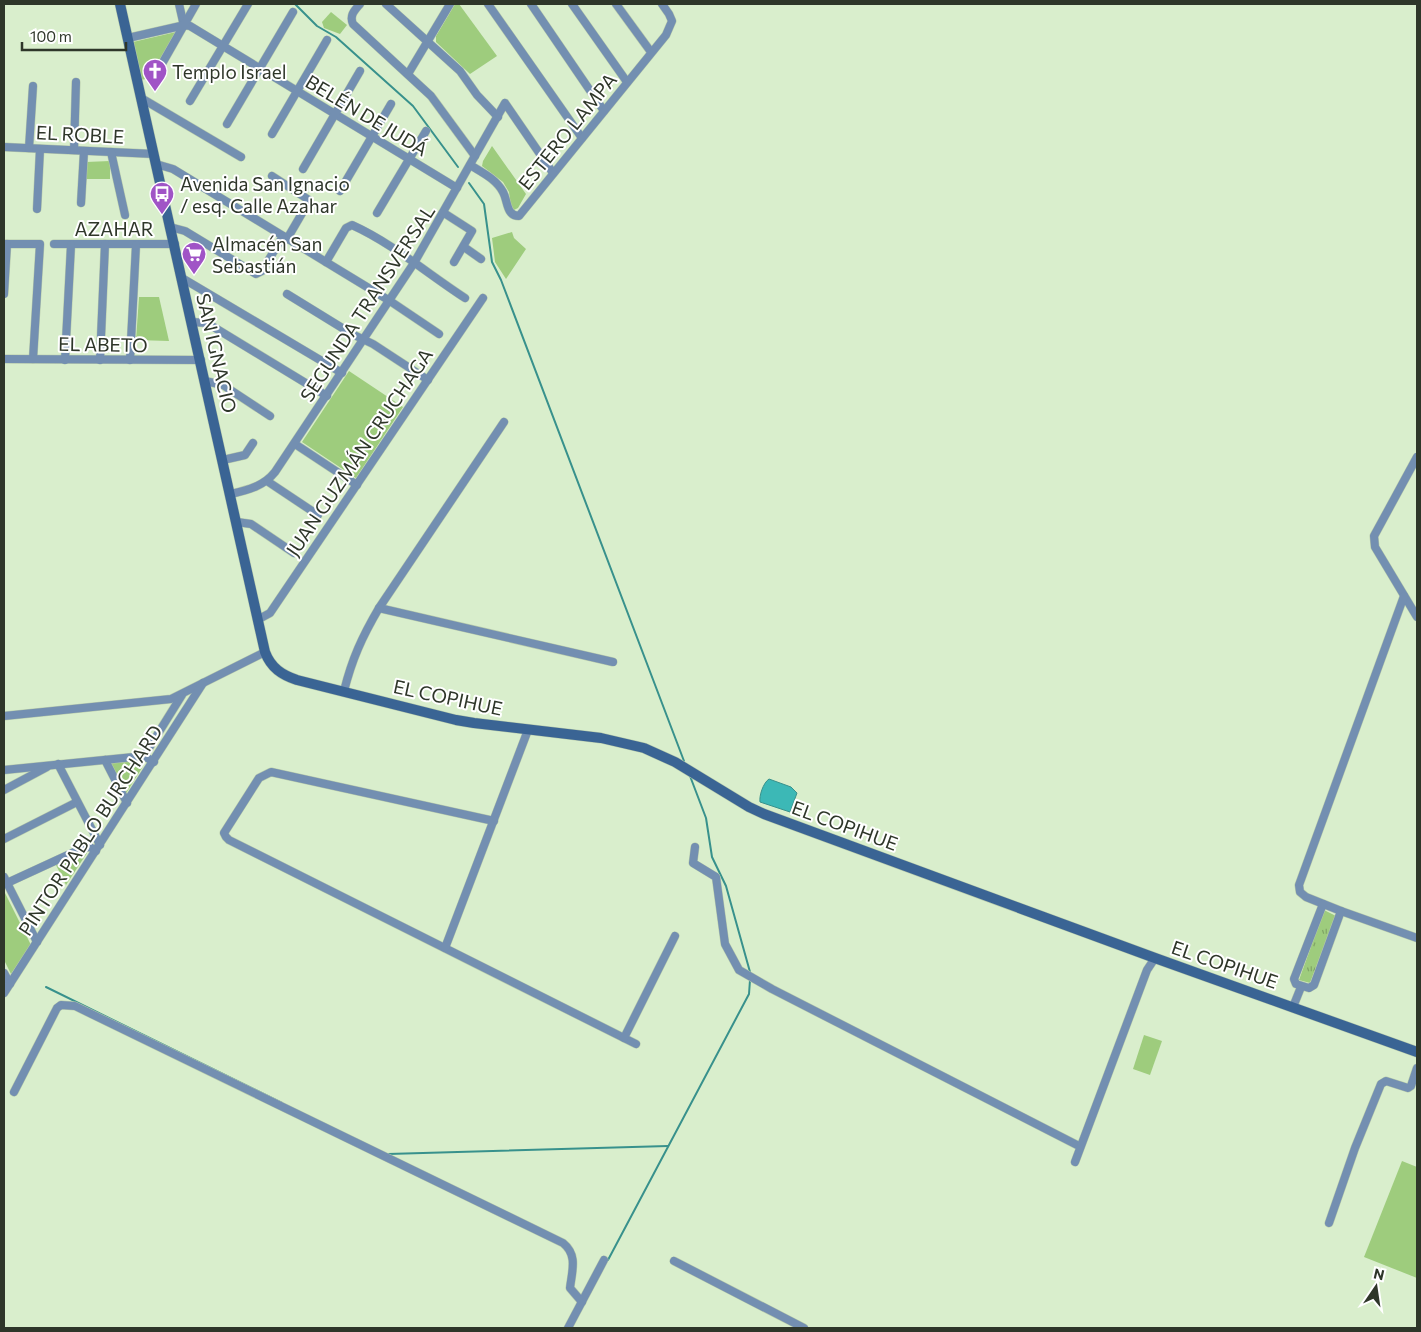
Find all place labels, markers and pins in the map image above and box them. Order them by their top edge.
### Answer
church icon: Templo Israel [142,58,168,92]
place label: Templo Israel [172,60,287,83]
place label: Avenida San Ignacio / esq. Calle Azahar [180,172,350,217]
bus stop icon: Avenida San Ignacio / esq. Calle Azahar [149,181,175,215]
place label: Almacén San Sebastián [212,232,322,277]
supermarket icon: Almacén San Sebastián [181,241,207,275]

